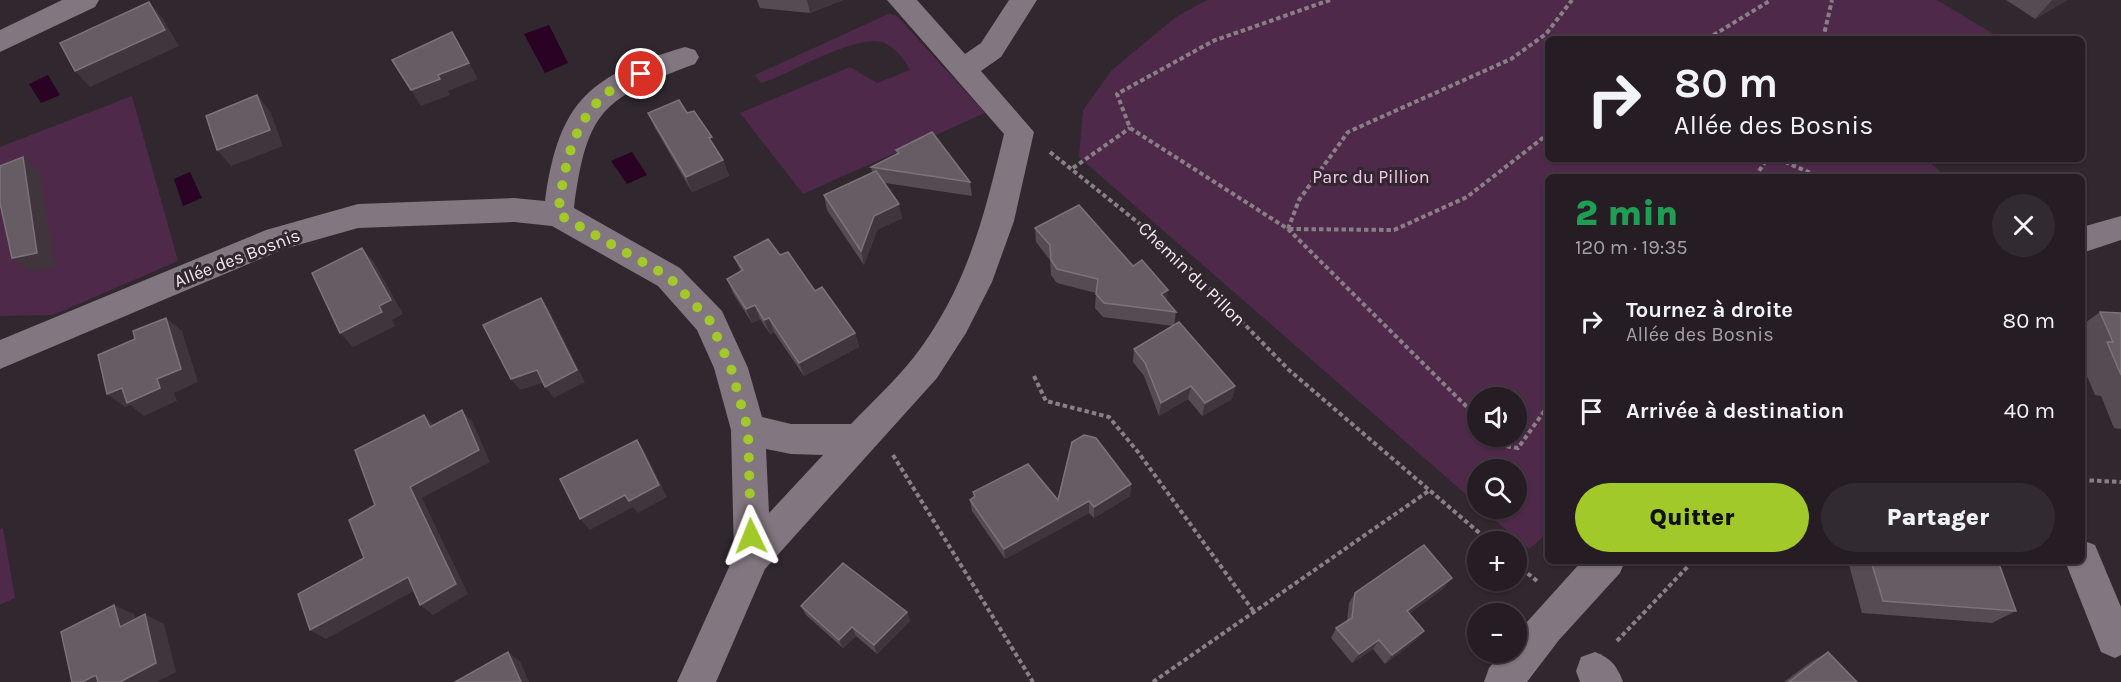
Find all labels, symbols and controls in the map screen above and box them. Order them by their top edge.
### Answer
pin [615,48,666,99]
icon: arrive [624,57,657,90]
text: 80 m [1674,58,1778,108]
icon: right [1575,60,1653,138]
text: Allée des Bosnis [1674,109,1874,141]
park label: Parc du Pillion [1312,166,1430,188]
text: 2 min [1575,192,1678,234]
button: close [1992,194,2055,257]
street label: Chemin du Pillon [1134,217,1250,331]
street label: Allée des Bosnis [171,224,303,292]
text: 120 m · 19:35 [1575,236,1688,259]
text: Tournez à droite [1626,297,1793,323]
icon: right [1575,305,1608,338]
text: 80 m [2003,308,2055,334]
text: Allée des Bosnis [1626,323,1774,346]
map controls [1467,387,1527,663]
button: sound [1467,387,1527,447]
icon: arrive [1575,395,1608,428]
text: Arrivée à destination [1626,398,1844,424]
text: 40 m [2004,398,2055,424]
button: search [1467,459,1527,519]
button: Quitter [1575,483,1809,552]
button: Partager [1821,483,2055,552]
position arrow [719,504,783,568]
button: + [1467,531,1527,591]
button: − [1467,603,1527,663]

